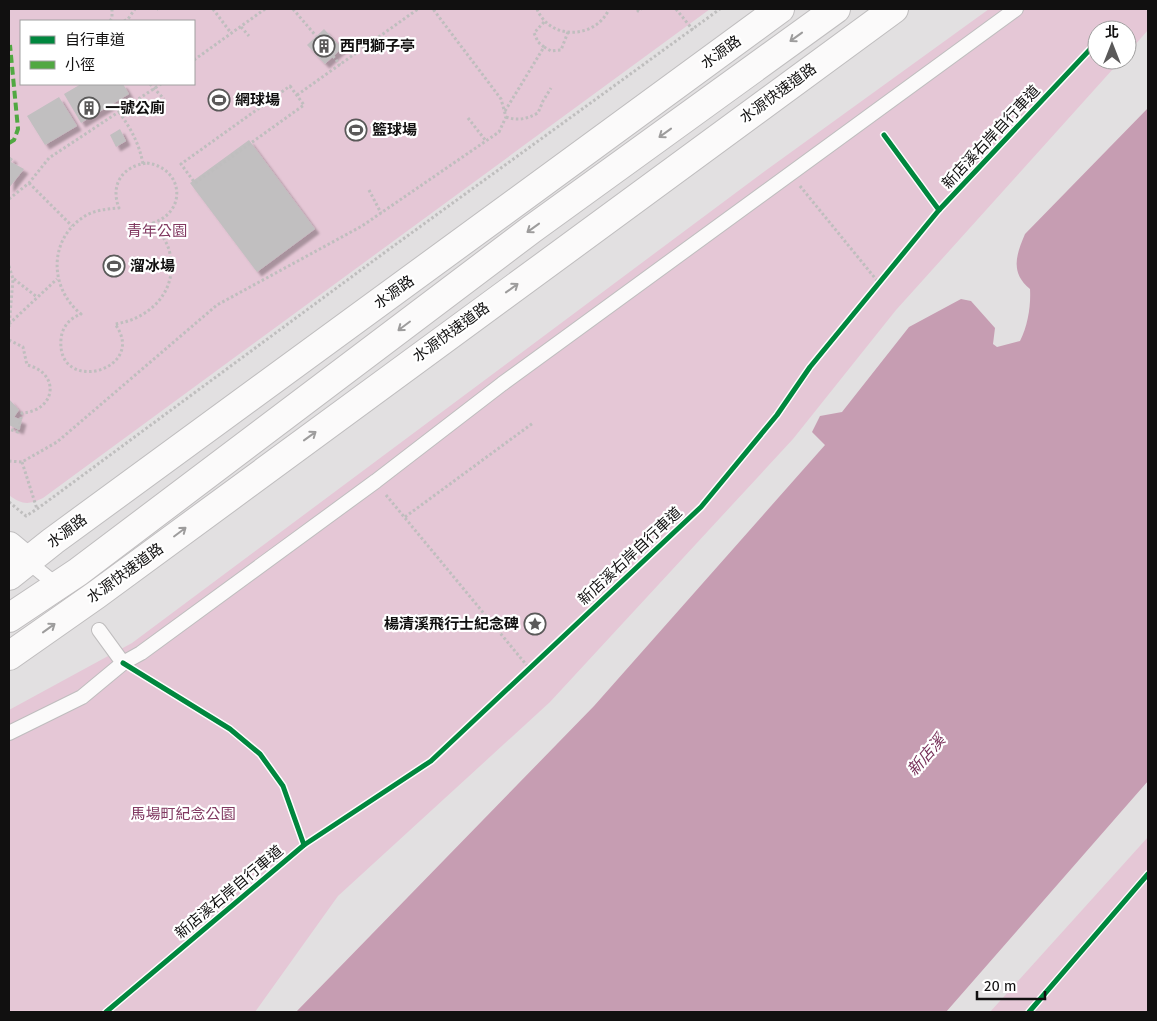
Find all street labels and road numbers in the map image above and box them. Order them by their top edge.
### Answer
street label: 水源路 [698,31,744,73]
street label: 水源快速道路 [736,59,820,127]
street label: 新店溪右岸自行車道 [938,81,1044,193]
street label: 水源路 [371,271,417,313]
street label: 水源快速道路 [409,298,493,366]
street label: 新店溪右岸自行車道 [574,503,686,609]
street label: 水源路 [44,510,90,552]
street label: 水源快速道路 [83,539,167,607]
street label: 新店溪右岸自行車道 [172,842,286,942]

